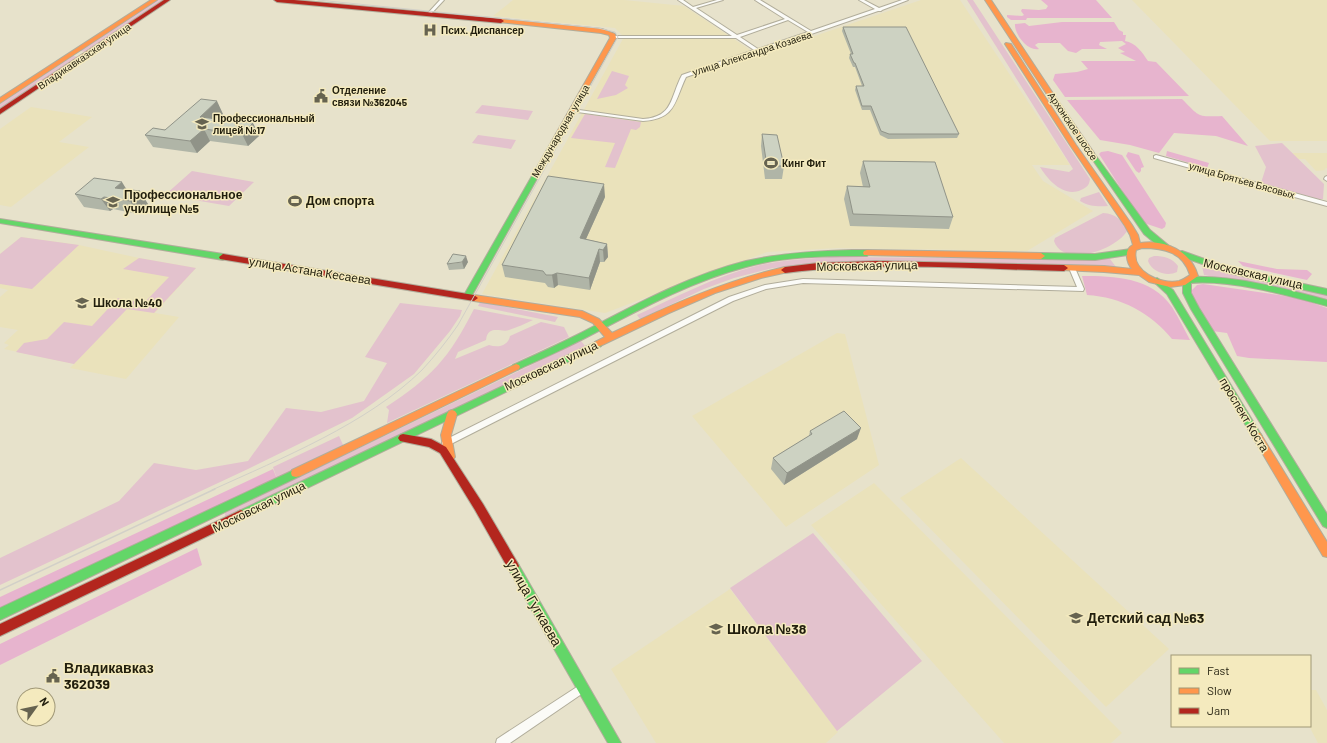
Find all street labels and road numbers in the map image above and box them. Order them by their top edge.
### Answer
street label: Владикавказская улица [35,20,133,92]
street label: улица Александра Козаева [691,28,814,78]
street label: Международная улица [528,82,592,180]
street label: Архонское шоссе [1046,90,1101,163]
street label: улица Брятьев Бясовых [1188,159,1296,201]
street label: улица Астана Кесаева [248,253,372,288]
street label: Московская улица [1202,255,1304,292]
street label: Московская улица [816,257,918,274]
street label: Московская улица [502,337,600,394]
street label: проспект Коста [1216,375,1273,455]
street label: Московская улица [210,477,308,535]
street label: улица Гугкаева [503,556,566,649]

